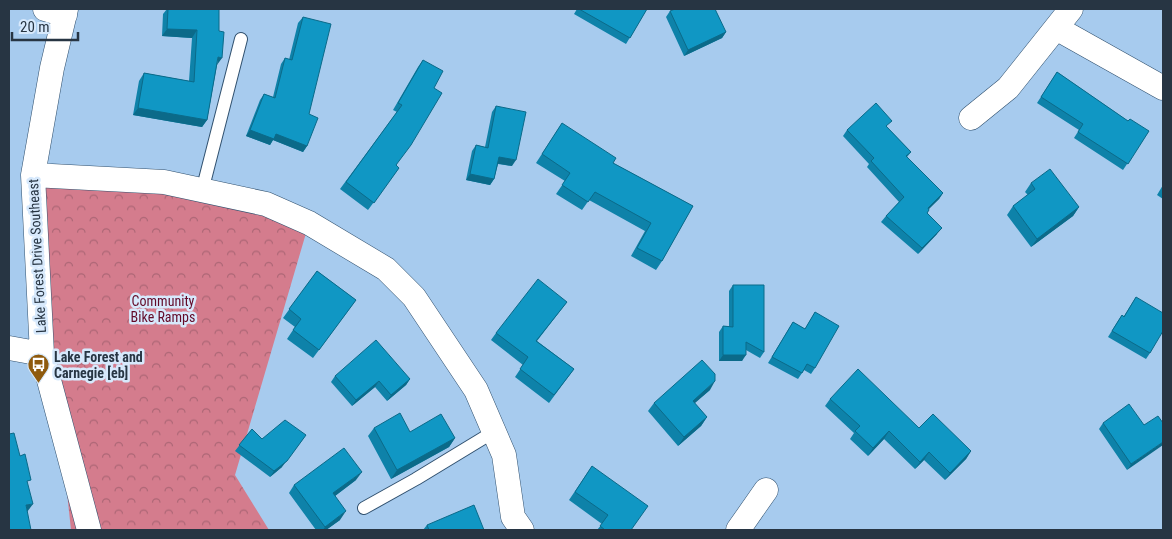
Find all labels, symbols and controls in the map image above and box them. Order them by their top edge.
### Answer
scale bar [12,10,79,42]
text: 20 m [20,18,50,36]
street label: Lake Forest Drive Southeast [25,179,49,333]
park label: Community Bike Ramps [131,293,195,325]
place label: Lake Forest and Carnegie [eb] [54,349,143,381]
bus stop icon: Lake Forest and Carnegie [eb] [26,353,50,384]

